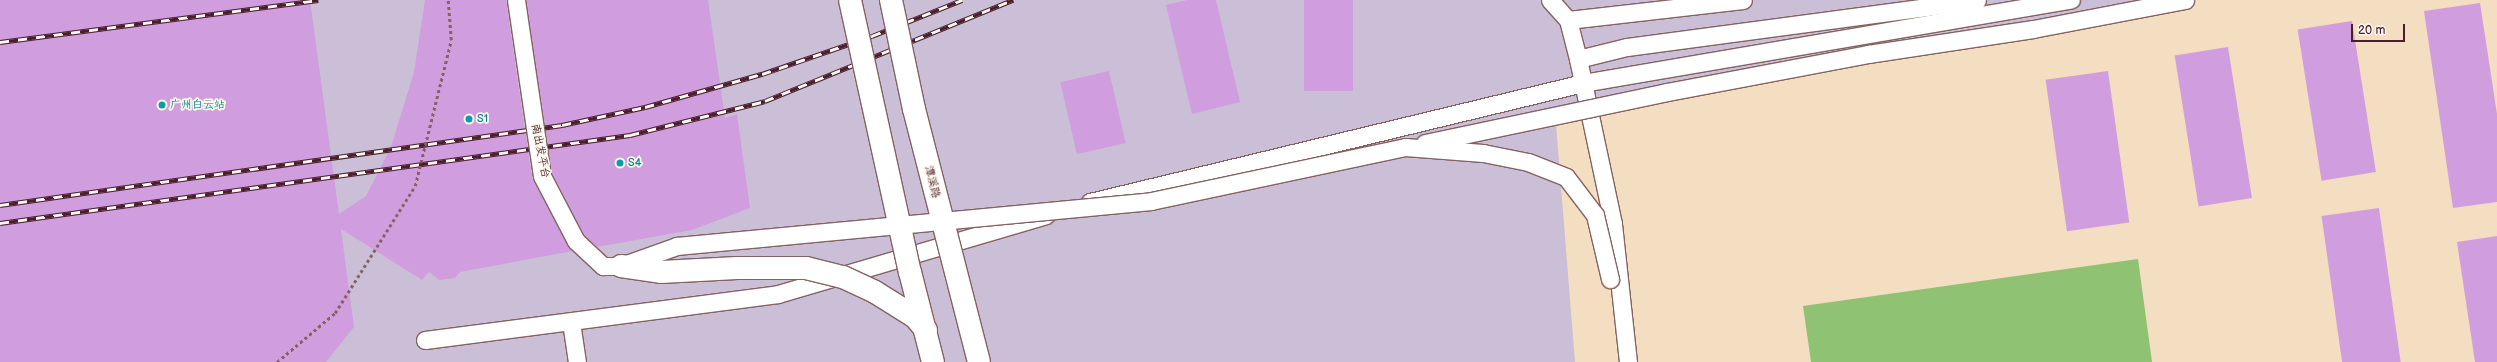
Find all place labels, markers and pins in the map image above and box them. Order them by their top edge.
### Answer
place label: 广州白云站 [170,98,225,112]
marker: 广州白云站 [157,100,167,110]
place label: S1 [477,112,488,126]
marker: S1 [464,114,474,124]
place label: S4 [628,156,641,170]
marker: S4 [615,158,625,168]

